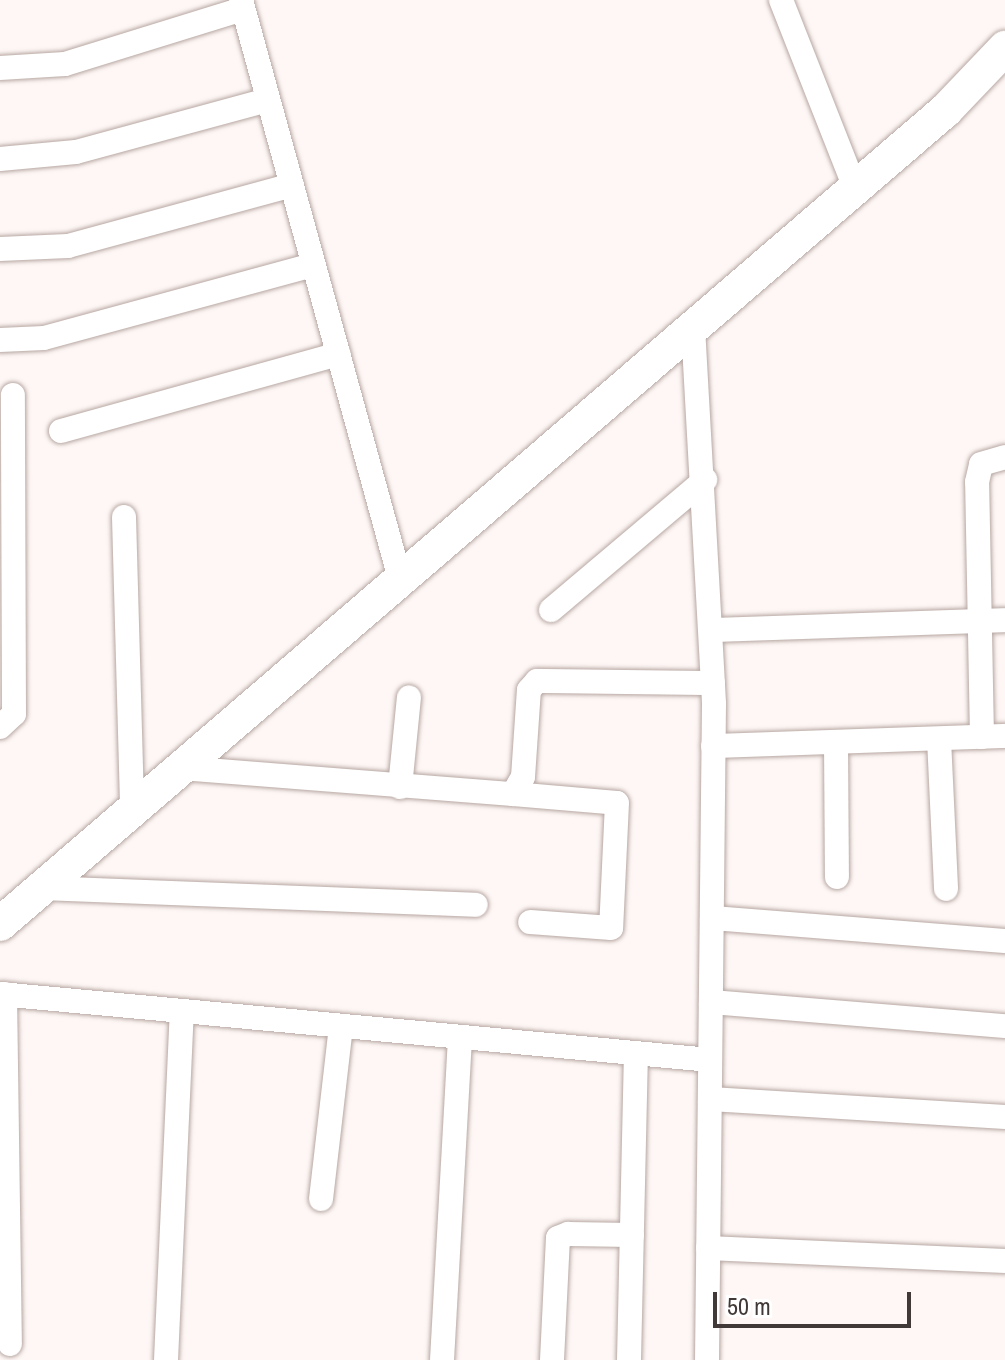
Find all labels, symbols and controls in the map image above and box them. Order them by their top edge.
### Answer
scale bar [717,1276,915,1326]
text: 50 m [727,1290,771,1322]

